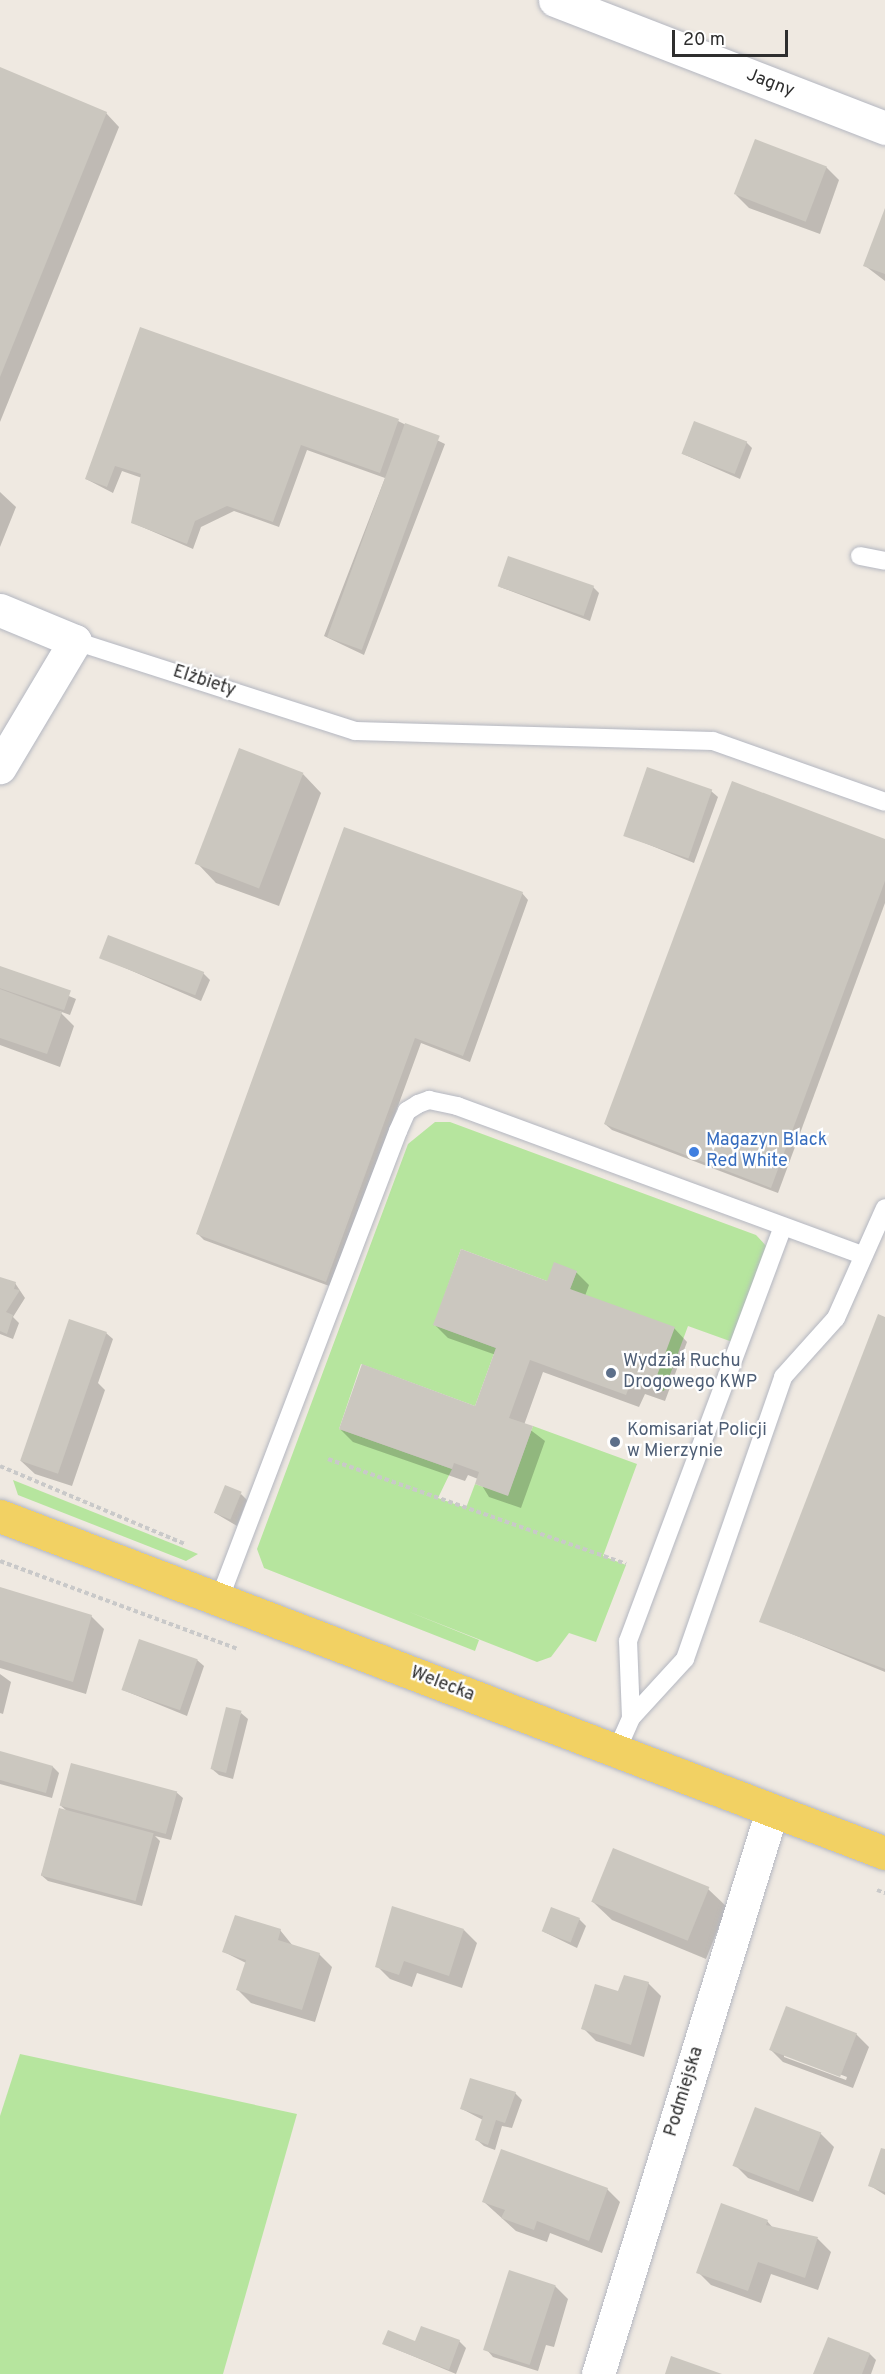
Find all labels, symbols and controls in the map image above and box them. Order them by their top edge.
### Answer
scale bar [675,18,790,56]
text: 20 m [683,29,725,52]
street label: Jagny [743,65,797,103]
street label: Elżbiety [170,662,238,702]
place label: Magazyn Black Red White [706,1131,827,1174]
marker: Magazyn Black Red White [687,1145,701,1159]
place label: Wydział Ruchu Drogowego KWP [623,1352,757,1394]
marker: Wydział Ruchu Drogowego KWP [604,1366,618,1380]
place label: Komisariat Policji w Mierzynie [627,1421,767,1464]
marker: Komisariat Policji w Mierzynie [608,1435,622,1449]
street label: Welecka [407,1663,477,1707]
street label: Podmiejska [661,2044,709,2140]

